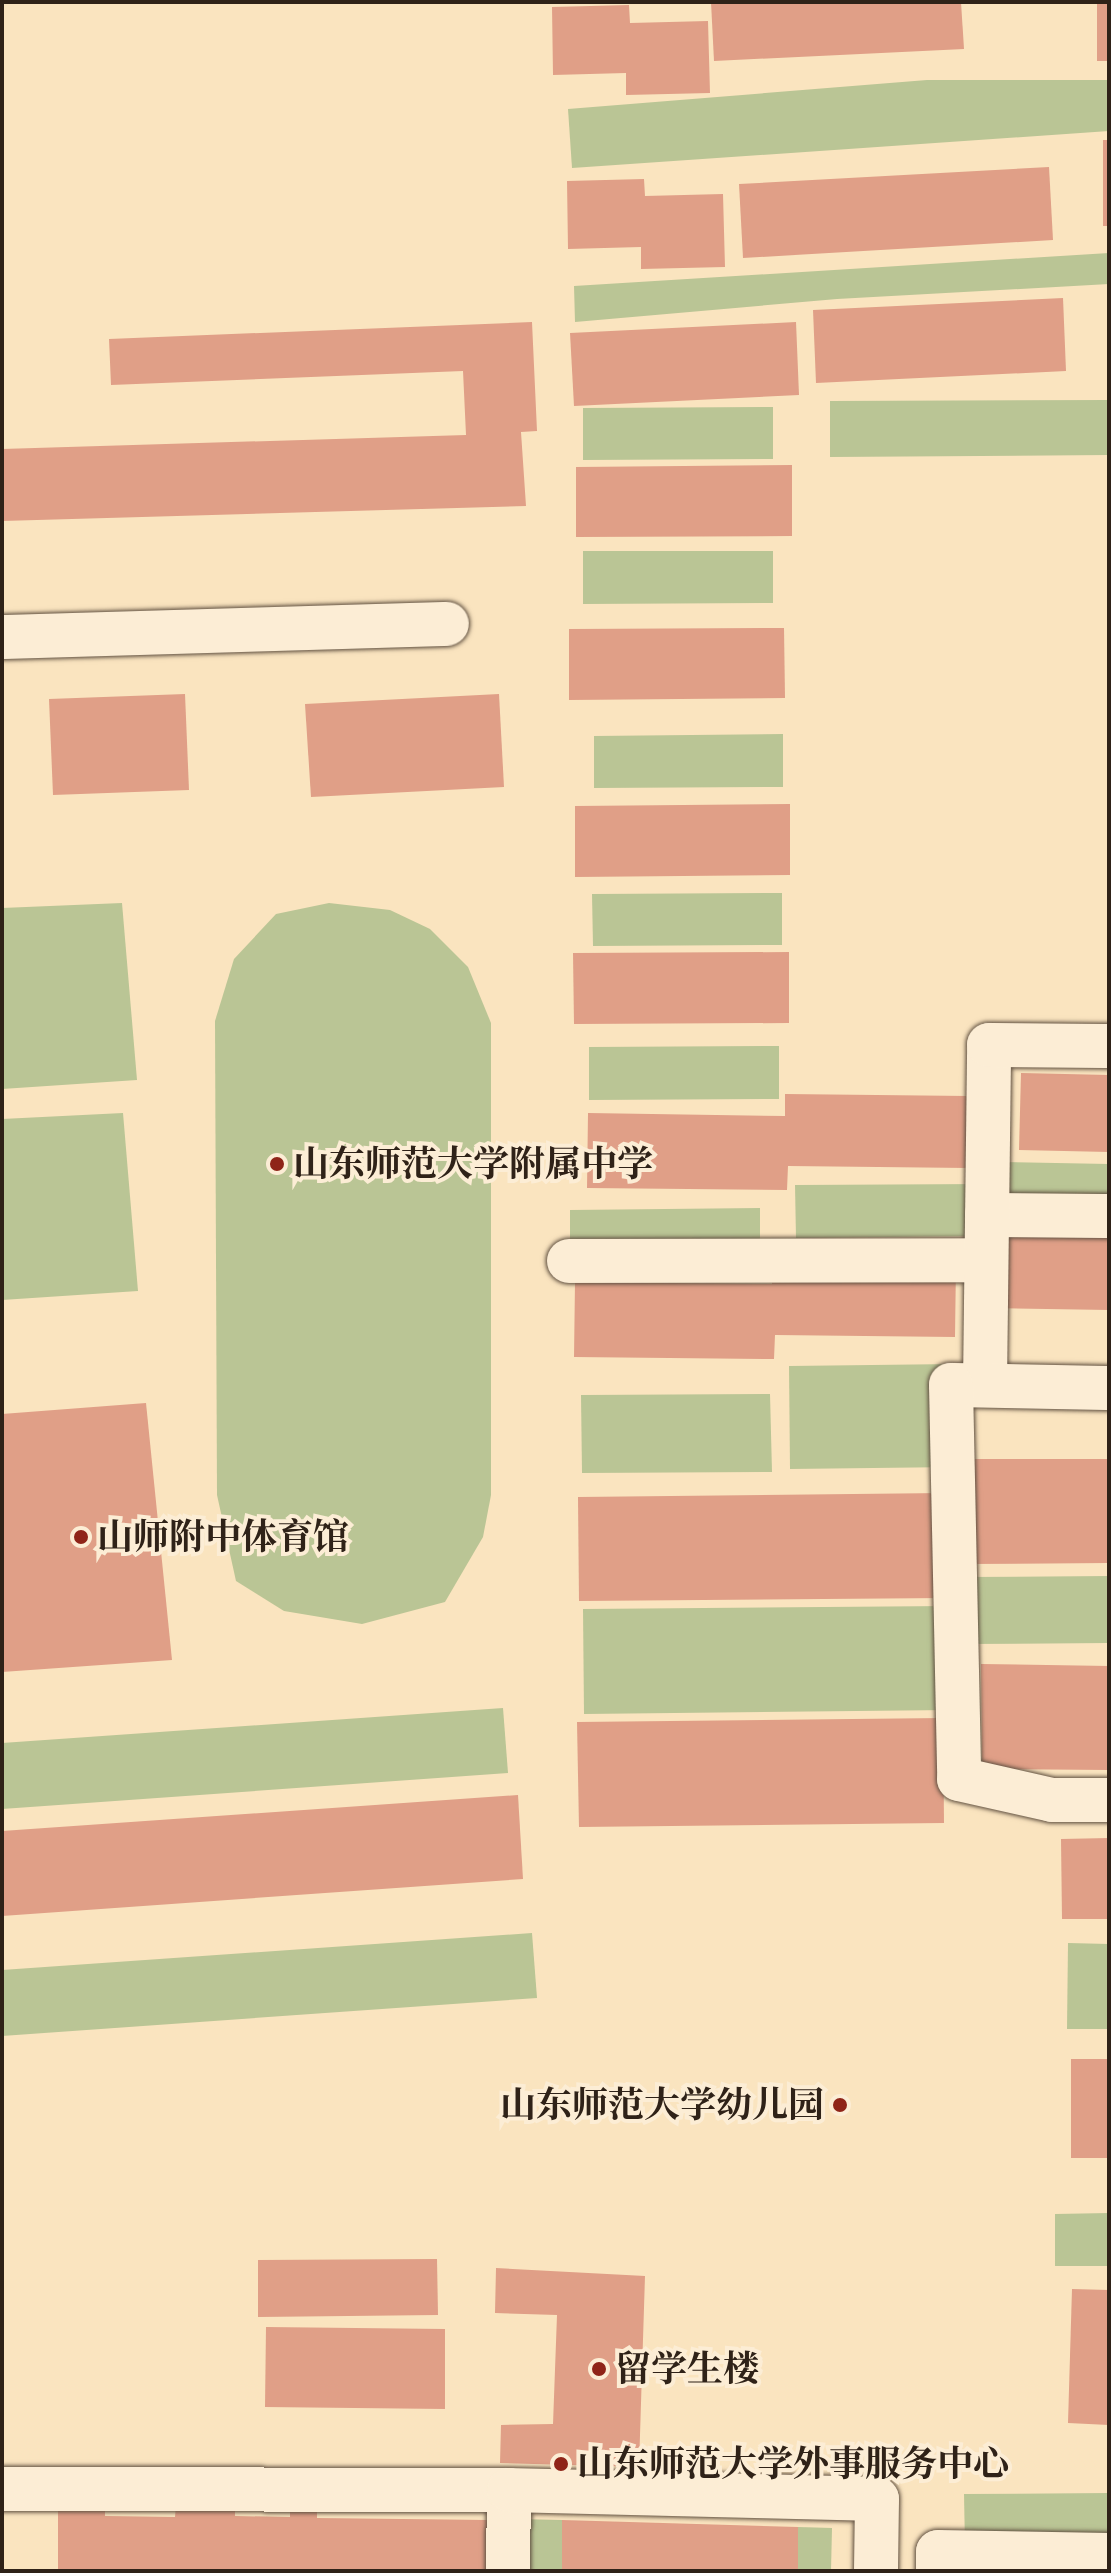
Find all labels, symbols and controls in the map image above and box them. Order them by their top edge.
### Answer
place label: 山东师范大学附属中学 [293,1142,653,1186]
marker: 山东师范大学附属中学 [268,1155,286,1173]
place label: 山师附中体育馆 [97,1515,349,1559]
marker: 山师附中体育馆 [72,1528,90,1546]
place label: 山东师范大学幼儿园 [500,2083,824,2127]
marker: 山东师范大学幼儿园 [831,2096,849,2114]
place label: 留学生楼 [615,2347,759,2391]
marker: 留学生楼 [590,2360,608,2378]
place label: 山东师范大学外事服务中心 [577,2442,1009,2486]
marker: 山东师范大学外事服务中心 [552,2455,570,2473]

